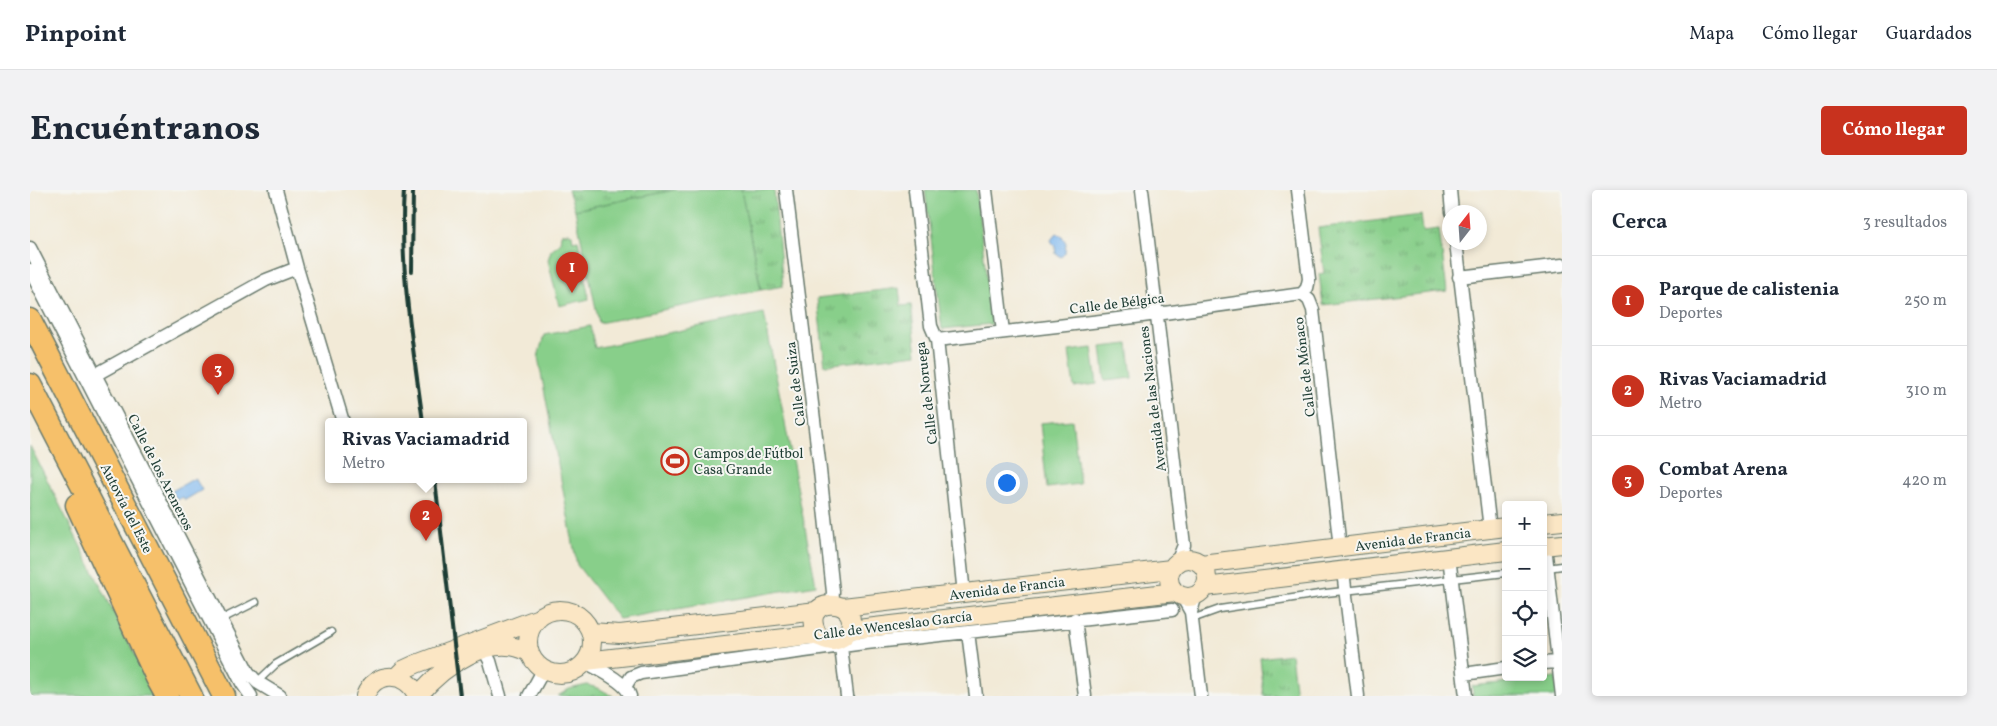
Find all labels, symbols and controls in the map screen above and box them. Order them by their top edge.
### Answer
text: Pinpoint [25,18,127,52]
text: Mapa [1689,22,1734,47]
text: Cómo llegar [1762,22,1858,47]
text: Guardados [1886,22,1972,47]
text: Encuéntranos [30,106,260,154]
button: Cómo llegar [1821,106,1967,155]
north arrow [1442,205,1487,250]
text: Cerca [1612,208,1667,237]
text: 3 resultados [1863,212,1947,234]
pin: 1 [556,252,588,293]
text: Parque de calistenia [1659,277,1839,303]
street label: Calle de Bélgica [1069,289,1166,320]
text: 1 [1625,290,1631,312]
text: 250 m [1904,290,1947,312]
text: Deportes [1659,303,1723,325]
street label: Calle de Mónaco [1290,316,1321,418]
street label: Avenida de las Naciones [1135,325,1172,473]
street label: Calle de Suiza [782,340,811,427]
street label: Calle de Noruega [912,340,943,445]
pin: 3 [202,354,234,395]
text: Rivas Vaciamadrid [1659,367,1827,393]
text: 2 [1624,380,1632,402]
text: 310 m [1906,380,1947,402]
text: Metro [1659,393,1702,415]
street label: Calle de los Areneros [122,411,197,534]
popup [325,418,527,483]
text: Rivas Vaciamadrid [342,427,510,453]
place label: Campos de Fútbol Casa Grande [694,445,804,480]
sports icon: Campos de Fútbol Casa Grande [660,446,690,476]
text: Metro [342,453,385,475]
text: Combat Arena [1659,457,1788,483]
street label: Autovía del Este [95,461,157,557]
your location [994,470,1020,496]
text: 3 [1624,470,1632,492]
text: 420 m [1902,470,1947,492]
text: Deportes [1659,483,1723,505]
pin: 2 [410,500,442,541]
map controls [1502,501,1547,681]
button: + [1502,501,1547,546]
street label: Avenida de Francia [1354,524,1472,557]
button: − [1502,546,1547,591]
street label: Avenida de Francia [948,573,1066,606]
button: locate [1502,591,1547,636]
street label: Calle de Wenceslao García [813,607,974,646]
button: layers [1502,636,1547,681]

